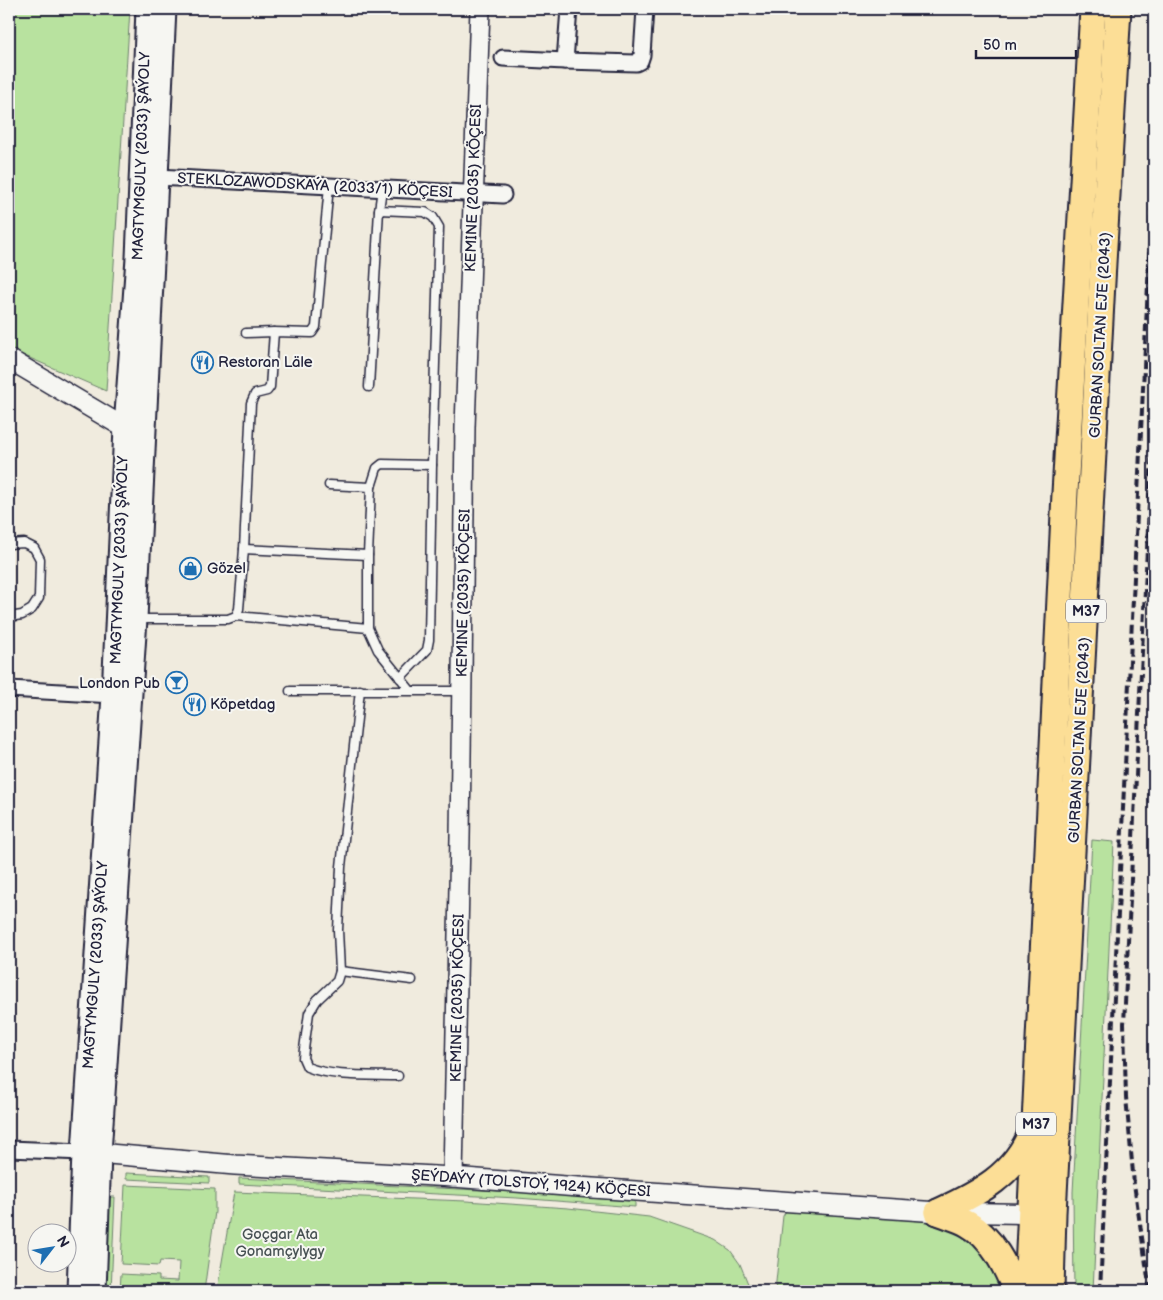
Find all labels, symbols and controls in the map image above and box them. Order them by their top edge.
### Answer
scale bar [976,28,1076,60]
text: 50 m [983,36,1017,55]
street label: MAGTYMGULY (2033) ŞAÝOLY [128,51,155,261]
street label: KEMINE (2035) KÖÇESI [461,103,486,273]
street label: STEKLOZAWODSKAÝA (2033/1) KÖÇESI [177,169,454,202]
street label: GURBAN SOLTAN EJE (2043) [1086,232,1115,438]
restaurant icon: Restoran Läle [190,350,214,374]
place label: Restoran Läle [218,353,313,372]
street label: MAGTYMGULY (2033) ŞAÝOLY [106,455,133,665]
street label: KEMINE (2035) KÖÇESI [453,508,474,677]
shop icon: Gözel [179,556,203,580]
place label: Gözel [207,559,246,578]
road number: M37 [1066,600,1106,622]
street label: GURBAN SOLTAN EJE (2043) [1065,637,1094,843]
bar icon: London Pub [164,671,188,695]
place label: London Pub [79,674,161,693]
restaurant icon: Köpetdag [182,692,206,716]
place label: Köpetdag [210,695,275,714]
street label: MAGTYMGULY (2033) ŞAÝOLY [79,860,112,1070]
street label: KEMINE (2035) KÖÇESI [447,913,468,1082]
road number: M37 [1016,1112,1056,1136]
street label: ŞEÝDAÝY (TOLSTOÝ, 1924) KÖÇESI [411,1166,652,1201]
north arrow [28,1222,78,1272]
park label: Goçgar Ata Gonamçylygy [236,1225,325,1261]
text: N [53,1233,73,1250]

